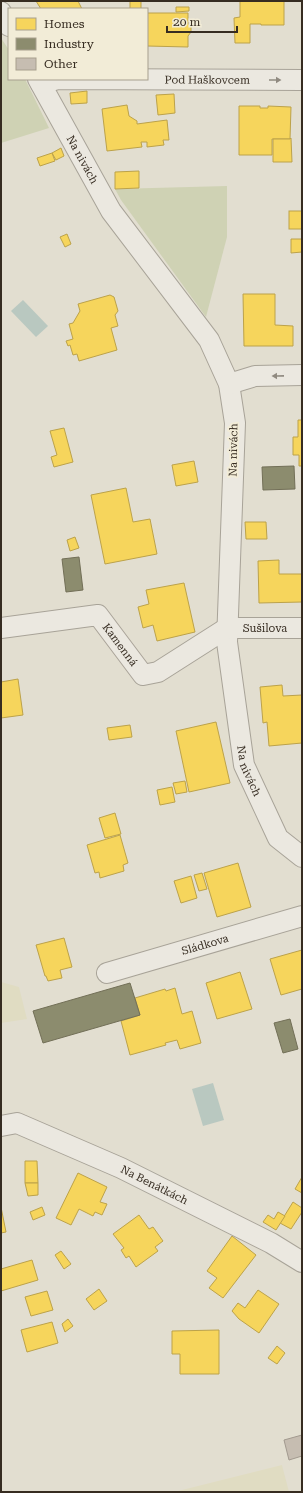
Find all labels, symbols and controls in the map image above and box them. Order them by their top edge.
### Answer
legend [8,8,148,80]
scale bar [167,8,237,34]
text: 20 m [173,15,200,29]
text: Homes [44,17,85,31]
text: Industry [44,37,95,51]
text: Other [44,57,77,71]
street label: Pod Haškovcem [165,73,250,87]
one-way arrow [269,77,282,83]
street label: Na nivách [63,133,101,186]
one-way arrow [271,373,284,379]
street label: Na nivách [227,423,240,477]
street label: Kamenná [100,621,140,669]
street label: Sušilova [243,622,287,635]
street label: Na nivách [234,745,264,799]
street label: Sládkova [180,932,230,958]
street label: Na Benátkách [118,1163,190,1207]

